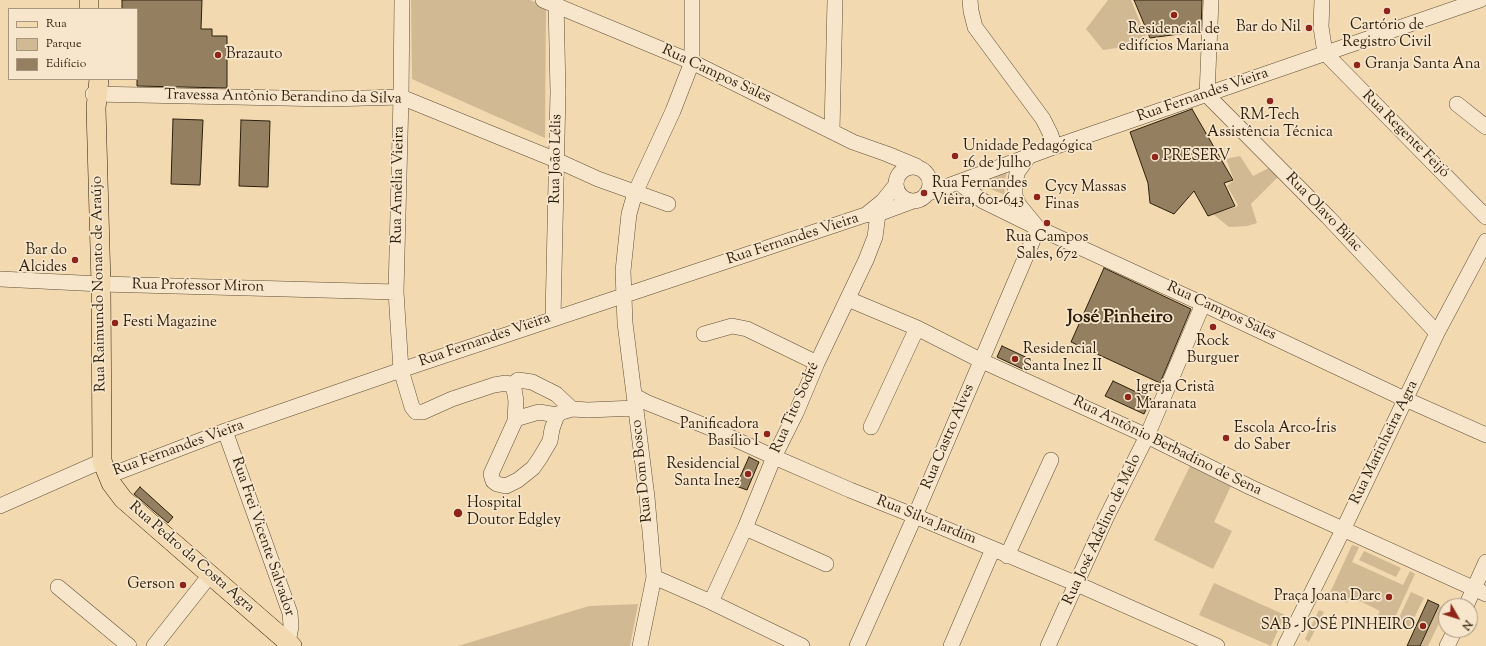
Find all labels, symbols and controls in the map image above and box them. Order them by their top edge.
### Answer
marker: Cartório de Registro Civil [1382,6,1392,16]
legend [8,8,138,80]
marker: Residencial de edifícios Mariana [1169,10,1179,20]
text: Rua [46,15,67,33]
place label: Cartório de Registro Civil [1342,17,1432,52]
place label: Bar do Nil [1236,19,1301,37]
place label: Residencial de edifícios Mariana [1119,21,1229,56]
marker: Bar do Nil [1304,23,1314,33]
text: Parque [46,35,82,53]
street label: Rua Campos Sales [658,42,774,108]
place label: Brazauto [226,46,282,64]
marker: Brazauto [213,50,223,60]
text: Edifício [46,55,86,73]
place label: Granja Santa Ana [1365,56,1480,74]
marker: Granja Santa Ana [1352,60,1362,70]
street label: Rua Fernandes Vieira [1135,65,1271,127]
street label: Travessa Antônio Berandino da Silva [164,87,402,109]
street label: Rua Regente Feijó [1357,87,1453,183]
marker: RM-Tech Assistência Técnica [1265,96,1275,106]
place label: RM-Tech Assistência Técnica [1207,107,1333,142]
street label: Rua João Lélis [547,114,567,204]
street label: Rua Amélia Vieira [389,126,409,244]
place label: Unidade Pedagógica 16 de Julho [963,138,1093,173]
place label: PRESERV [1163,148,1230,166]
marker: Unidade Pedagógica 16 de Julho [950,151,960,161]
marker: PRESERV [1150,152,1160,162]
street label: Rua Olavo Bilac [1281,170,1365,256]
place label: Rua Fernandes Viêira, 601-643 [932,175,1027,210]
street label: Rua Raimundo Nonato de Araújo [89,176,111,392]
place label: Cycy Massas Finas [1045,179,1126,214]
marker: Rua Fernandes Viêira, 601-643 [919,188,929,198]
marker: Cycy Massas Finas [1032,192,1042,202]
street label: Rua Fernandes Vieira [725,210,861,270]
marker: Rua Campos Sales, 672 [1042,218,1052,228]
place label: Rua Campos Sales, 672 [1006,229,1088,264]
place label: Bar do Alcides [19,242,67,277]
marker: Bar do Alcides [70,255,80,265]
street label: Rua Professor Miron [132,277,264,297]
street label: Rua Campos Sales [1163,279,1279,345]
district label: José Pinheiro [1067,308,1173,330]
street label: Rua Fernandes Vieira [417,310,553,372]
place label: Festi Magazine [123,314,217,332]
marker: Festi Magazine [110,318,120,328]
marker: Rock Burguer [1208,322,1218,332]
place label: Rock Burguer [1187,333,1239,368]
place label: Residencial Santa Inez II [1023,341,1102,376]
marker: Residencial Santa Inez II [1010,354,1020,364]
street label: Rua Tito Sodré [768,360,824,456]
street label: Rua Marinheira Agra [1347,378,1423,508]
place label: Igreja Cristã Maranata [1136,379,1215,414]
street label: Rua Castro Alves [919,382,979,492]
marker: Igreja Cristã Maranata [1123,392,1133,402]
street label: Rua Antônio Berbadino de Sena [1070,393,1264,501]
place label: Panificadora Basílio I [680,416,759,451]
street label: Rua Fernandes Vieira [111,417,247,481]
street label: Rua Dom Bosco [629,419,657,523]
place label: Escola Arco-Íris do Saber [1234,420,1336,455]
marker: Panificadora Basílio I [762,429,772,439]
marker: Escola Arco-Íris do Saber [1221,433,1231,443]
street label: Rua José Adelino de Melo [1060,452,1146,608]
street label: Rua Frei Vicente Salvador [226,455,298,619]
place label: Residencial Santa Inez [666,456,740,491]
marker: Residencial Santa Inez [743,469,753,479]
street label: Rua Silva Jardim [873,493,979,549]
place label: Hospital Doutor Edgley [467,495,561,530]
street label: Rua Pedro da Costa Agra [125,499,257,617]
marker: Hospital Doutor Edgley [452,507,464,519]
place label: Gerson [127,576,175,594]
marker: Gerson [178,580,188,590]
place label: Praça Joana Darc [1274,588,1381,606]
marker: Praça Joana Darc [1384,592,1394,602]
north arrow [1438,598,1478,638]
text: N [1458,616,1476,633]
place label: SAB - JOSÉ PINHEIRO [1261,617,1415,635]
marker: SAB - JOSÉ PINHEIRO [1418,621,1428,631]

